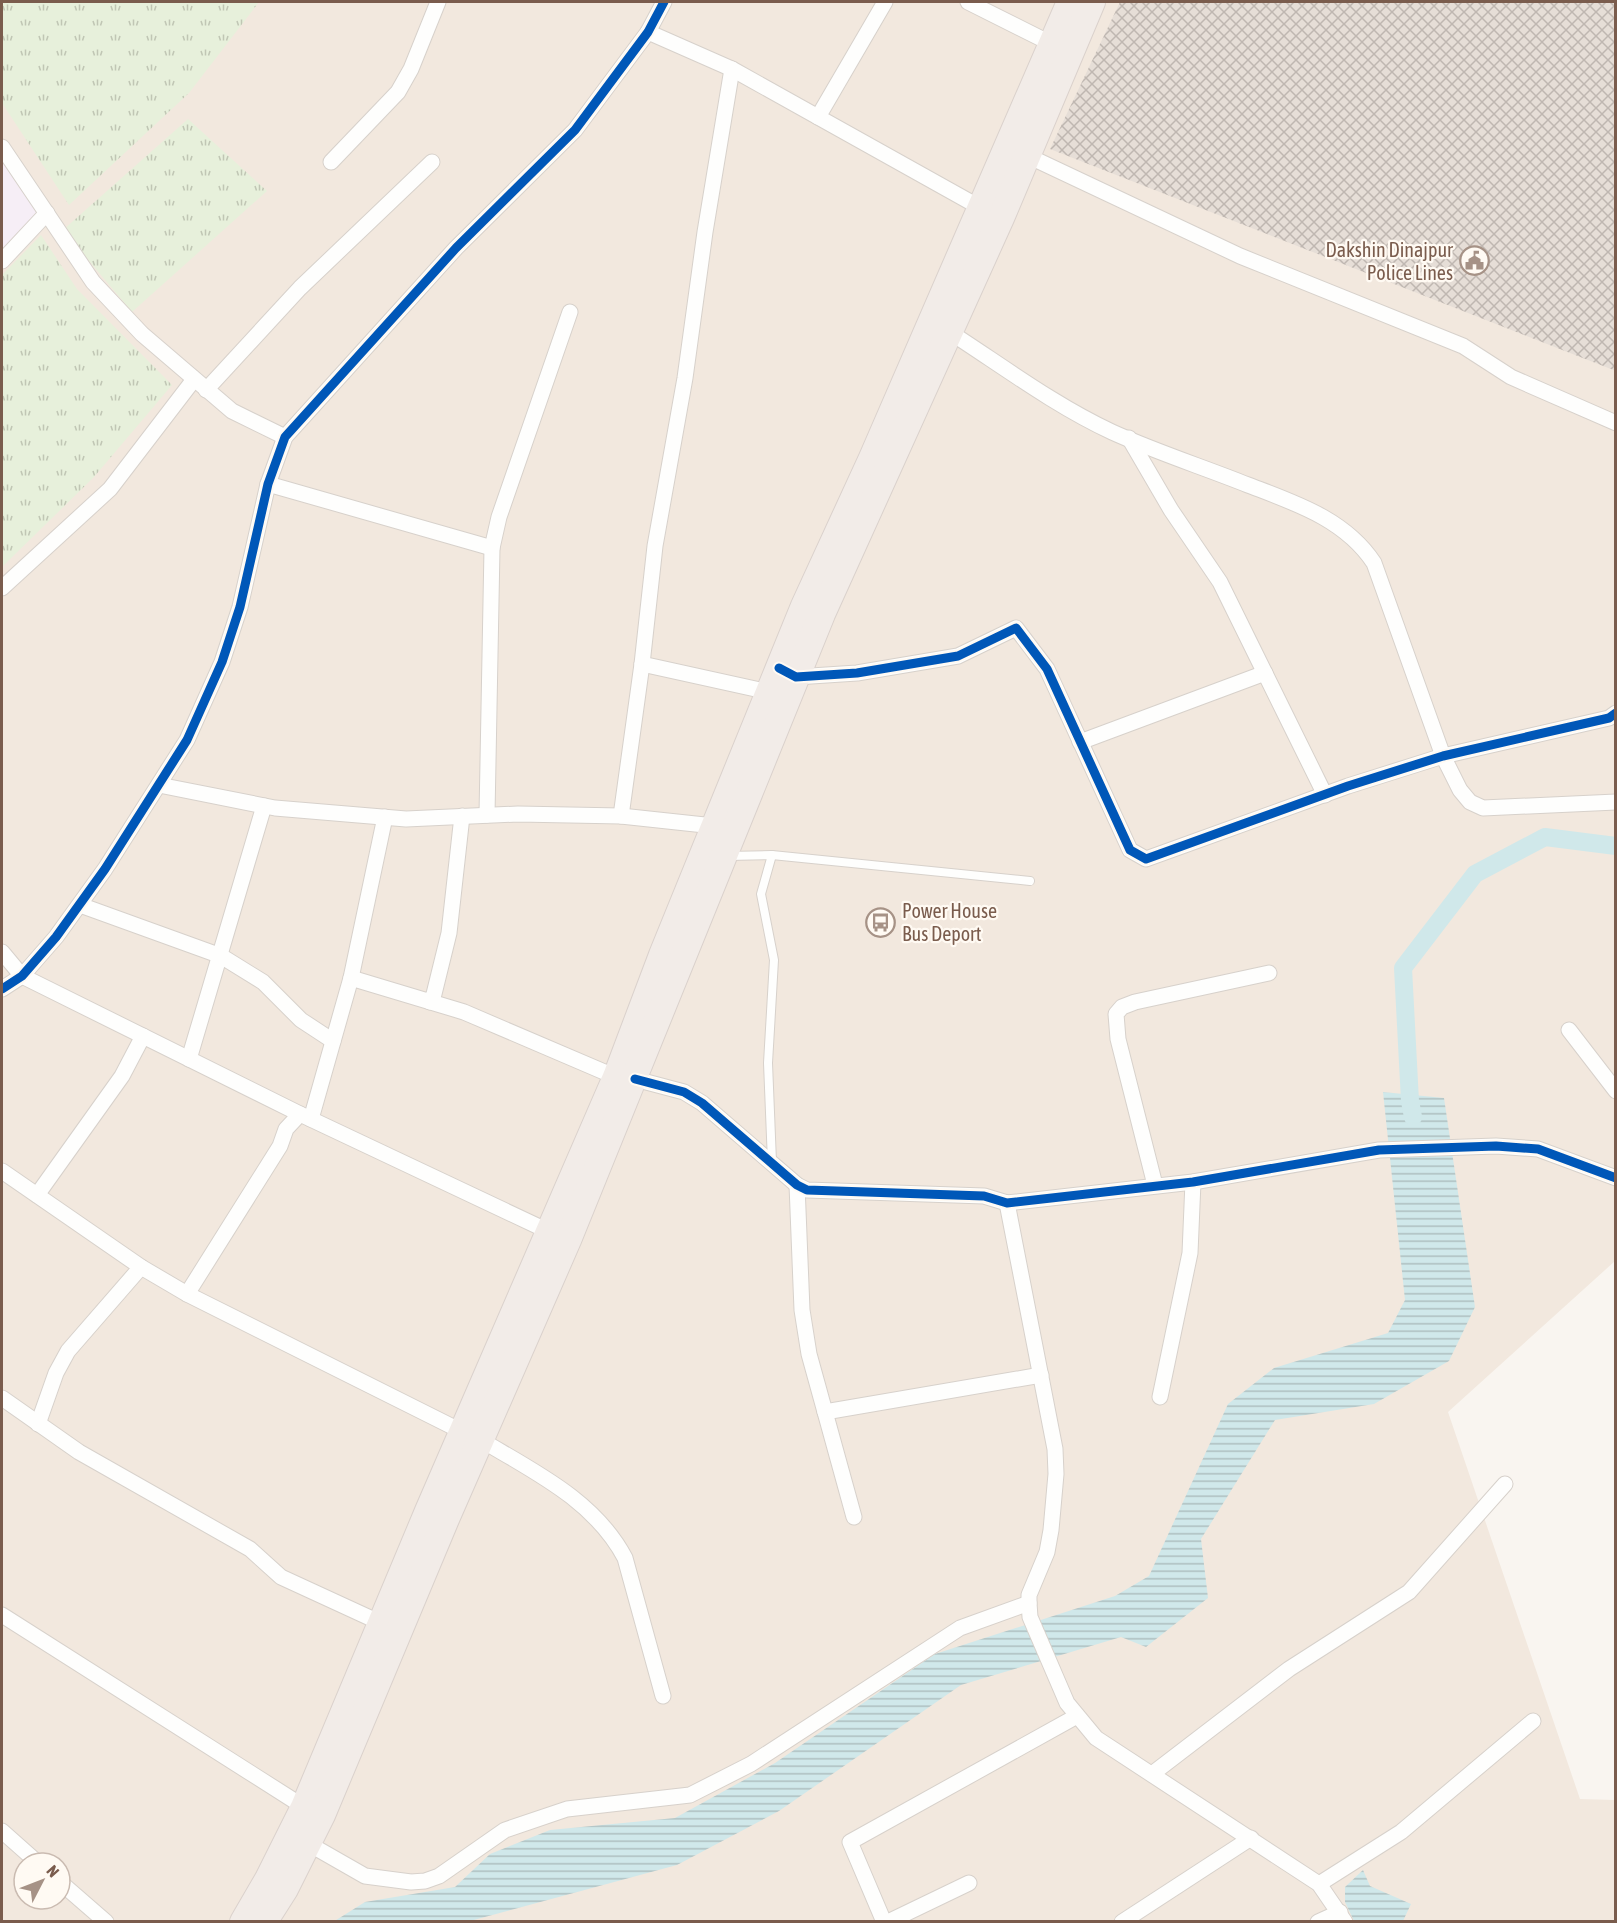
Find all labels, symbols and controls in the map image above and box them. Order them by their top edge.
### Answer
place label: Dakshin Dinajpur Police Lines [1325,238,1454,284]
public building icon: Dakshin Dinajpur Police Lines [1458,244,1490,276]
place label: Power House Bus Deport [902,899,997,945]
bus stop icon: Power House Bus Deport [865,906,897,938]
north arrow [12,1851,72,1911]
text: N [43,1861,63,1880]

